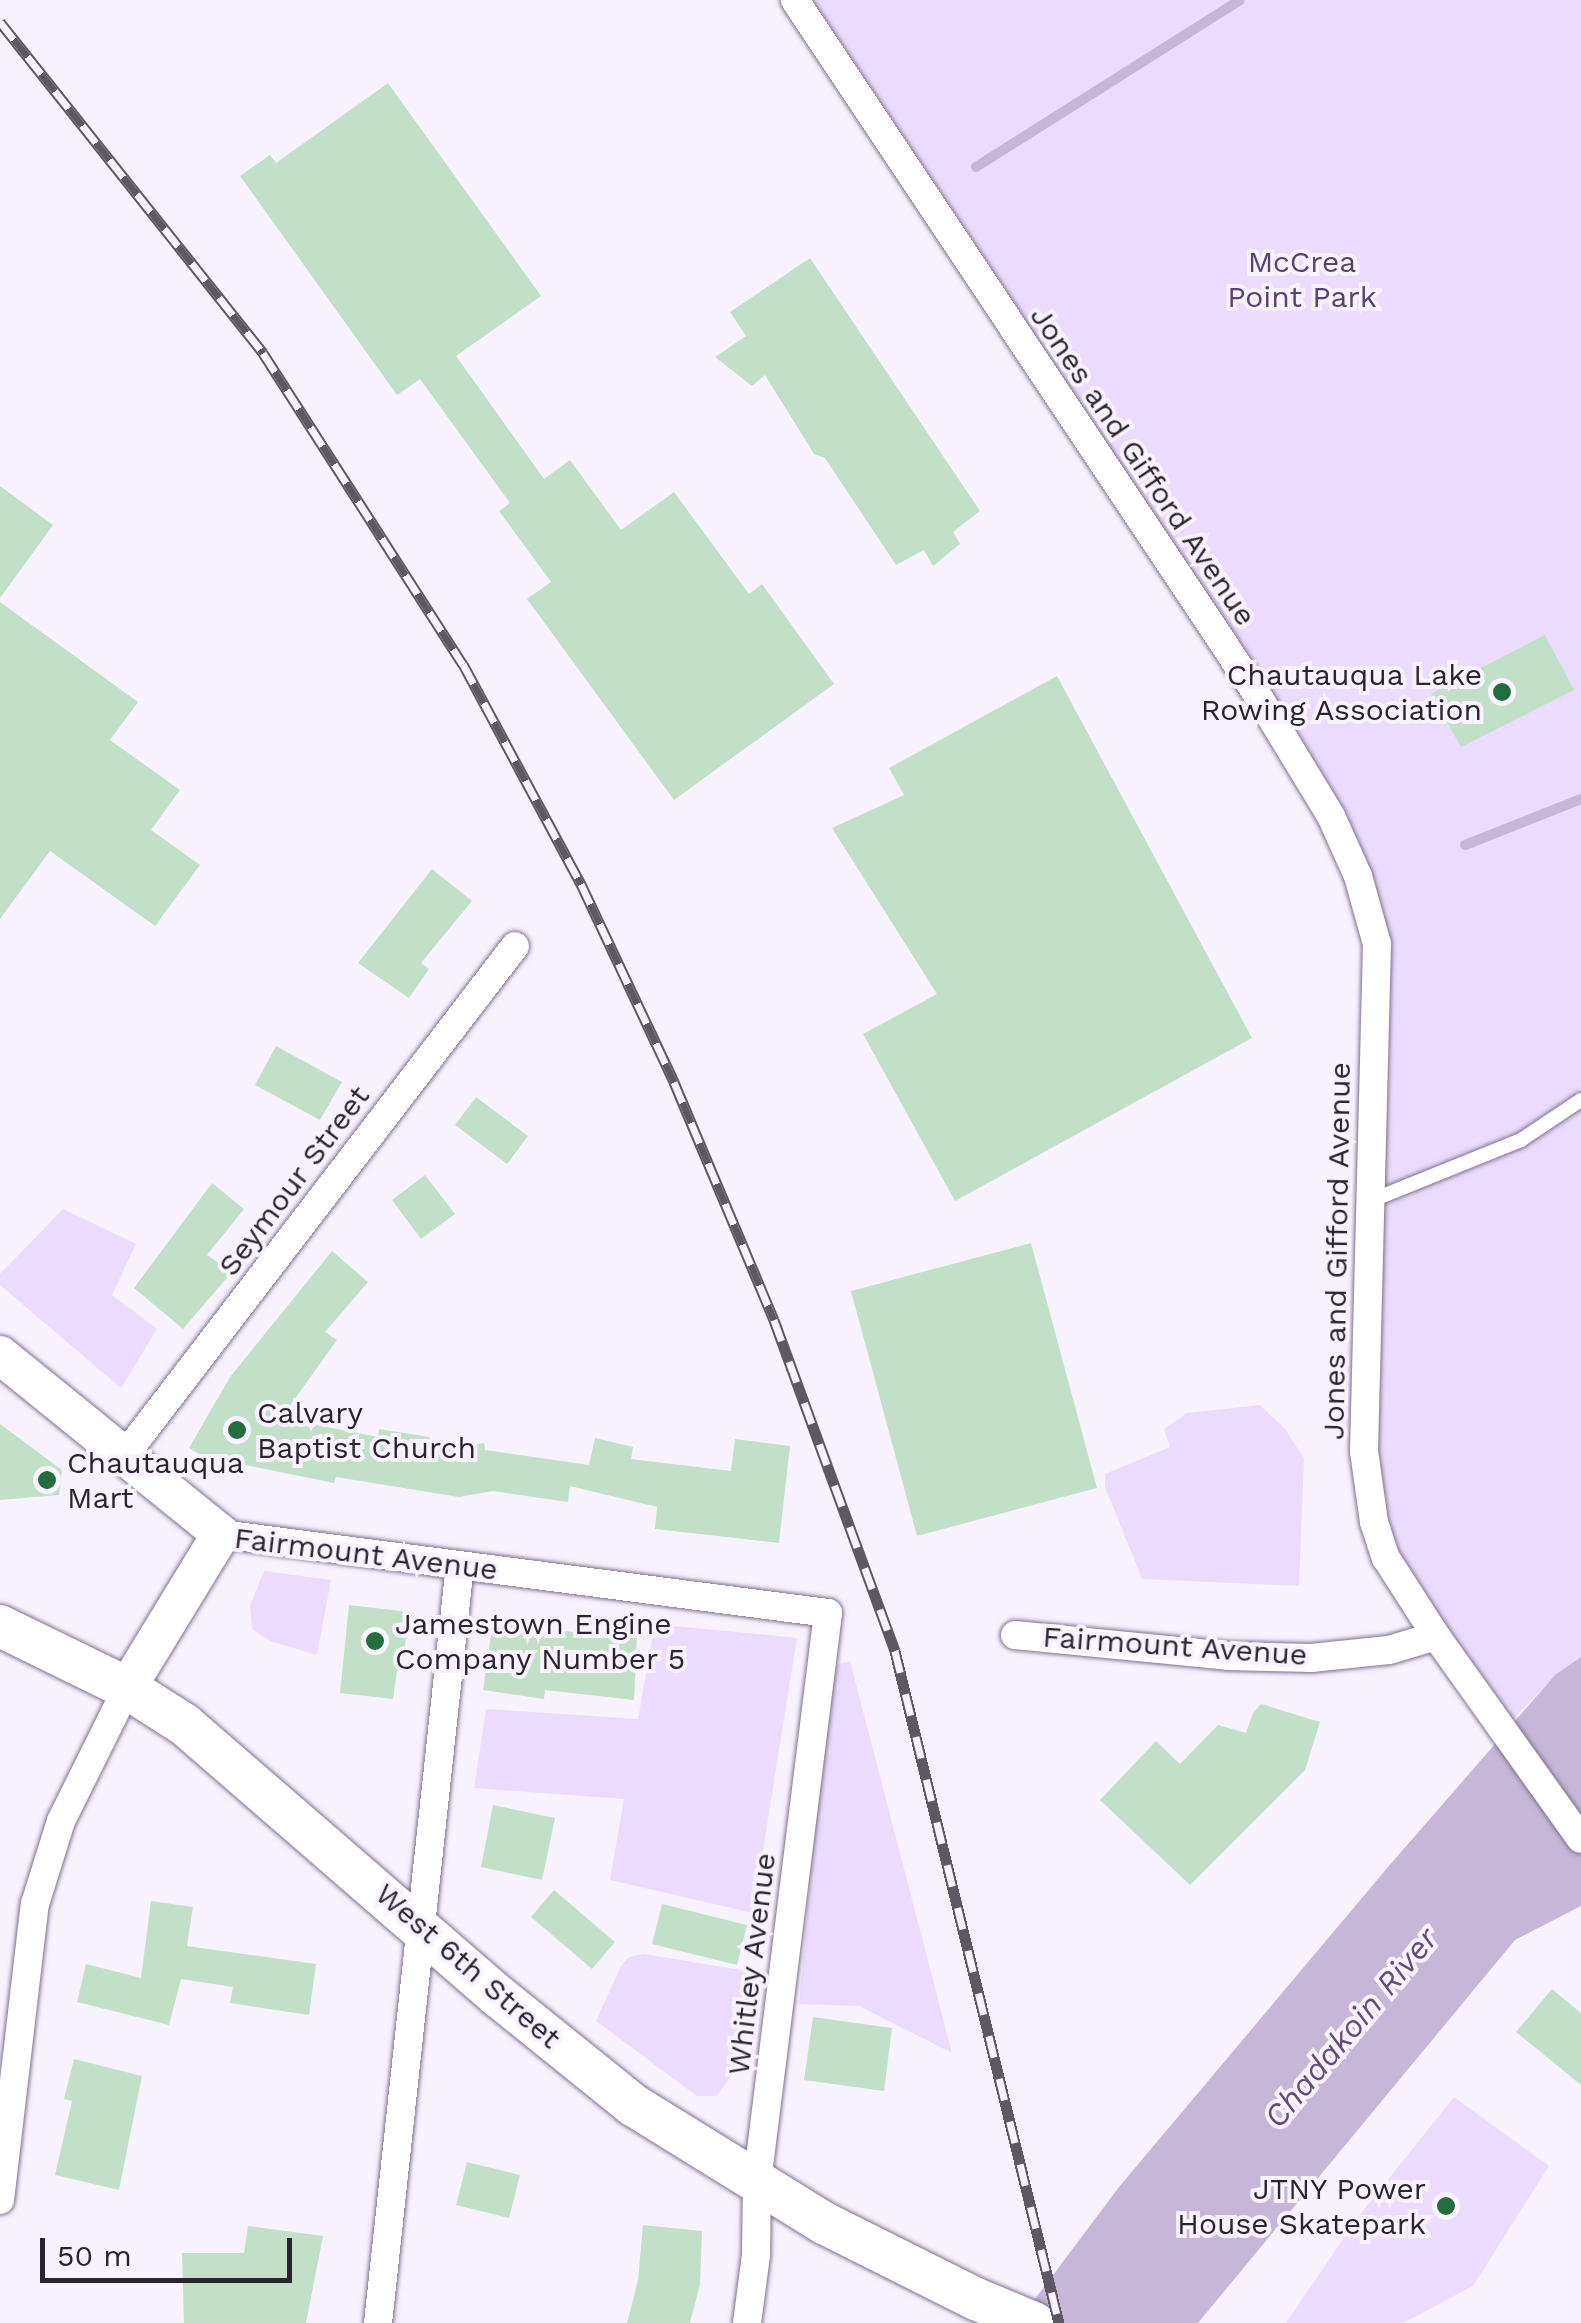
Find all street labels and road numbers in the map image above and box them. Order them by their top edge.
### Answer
street label: Jones and Gifford Avenue [1022,299,1264,633]
street label: Jones and Gifford Avenue [1316,1061,1358,1441]
street label: Seymour Street [211,1079,377,1283]
street label: Fairmount Avenue [232,1520,500,1588]
street label: Fairmount Avenue [1041,1619,1309,1673]
street label: Whitley Avenue [720,1850,784,2078]
street label: West 6th Street [368,1876,568,2056]

